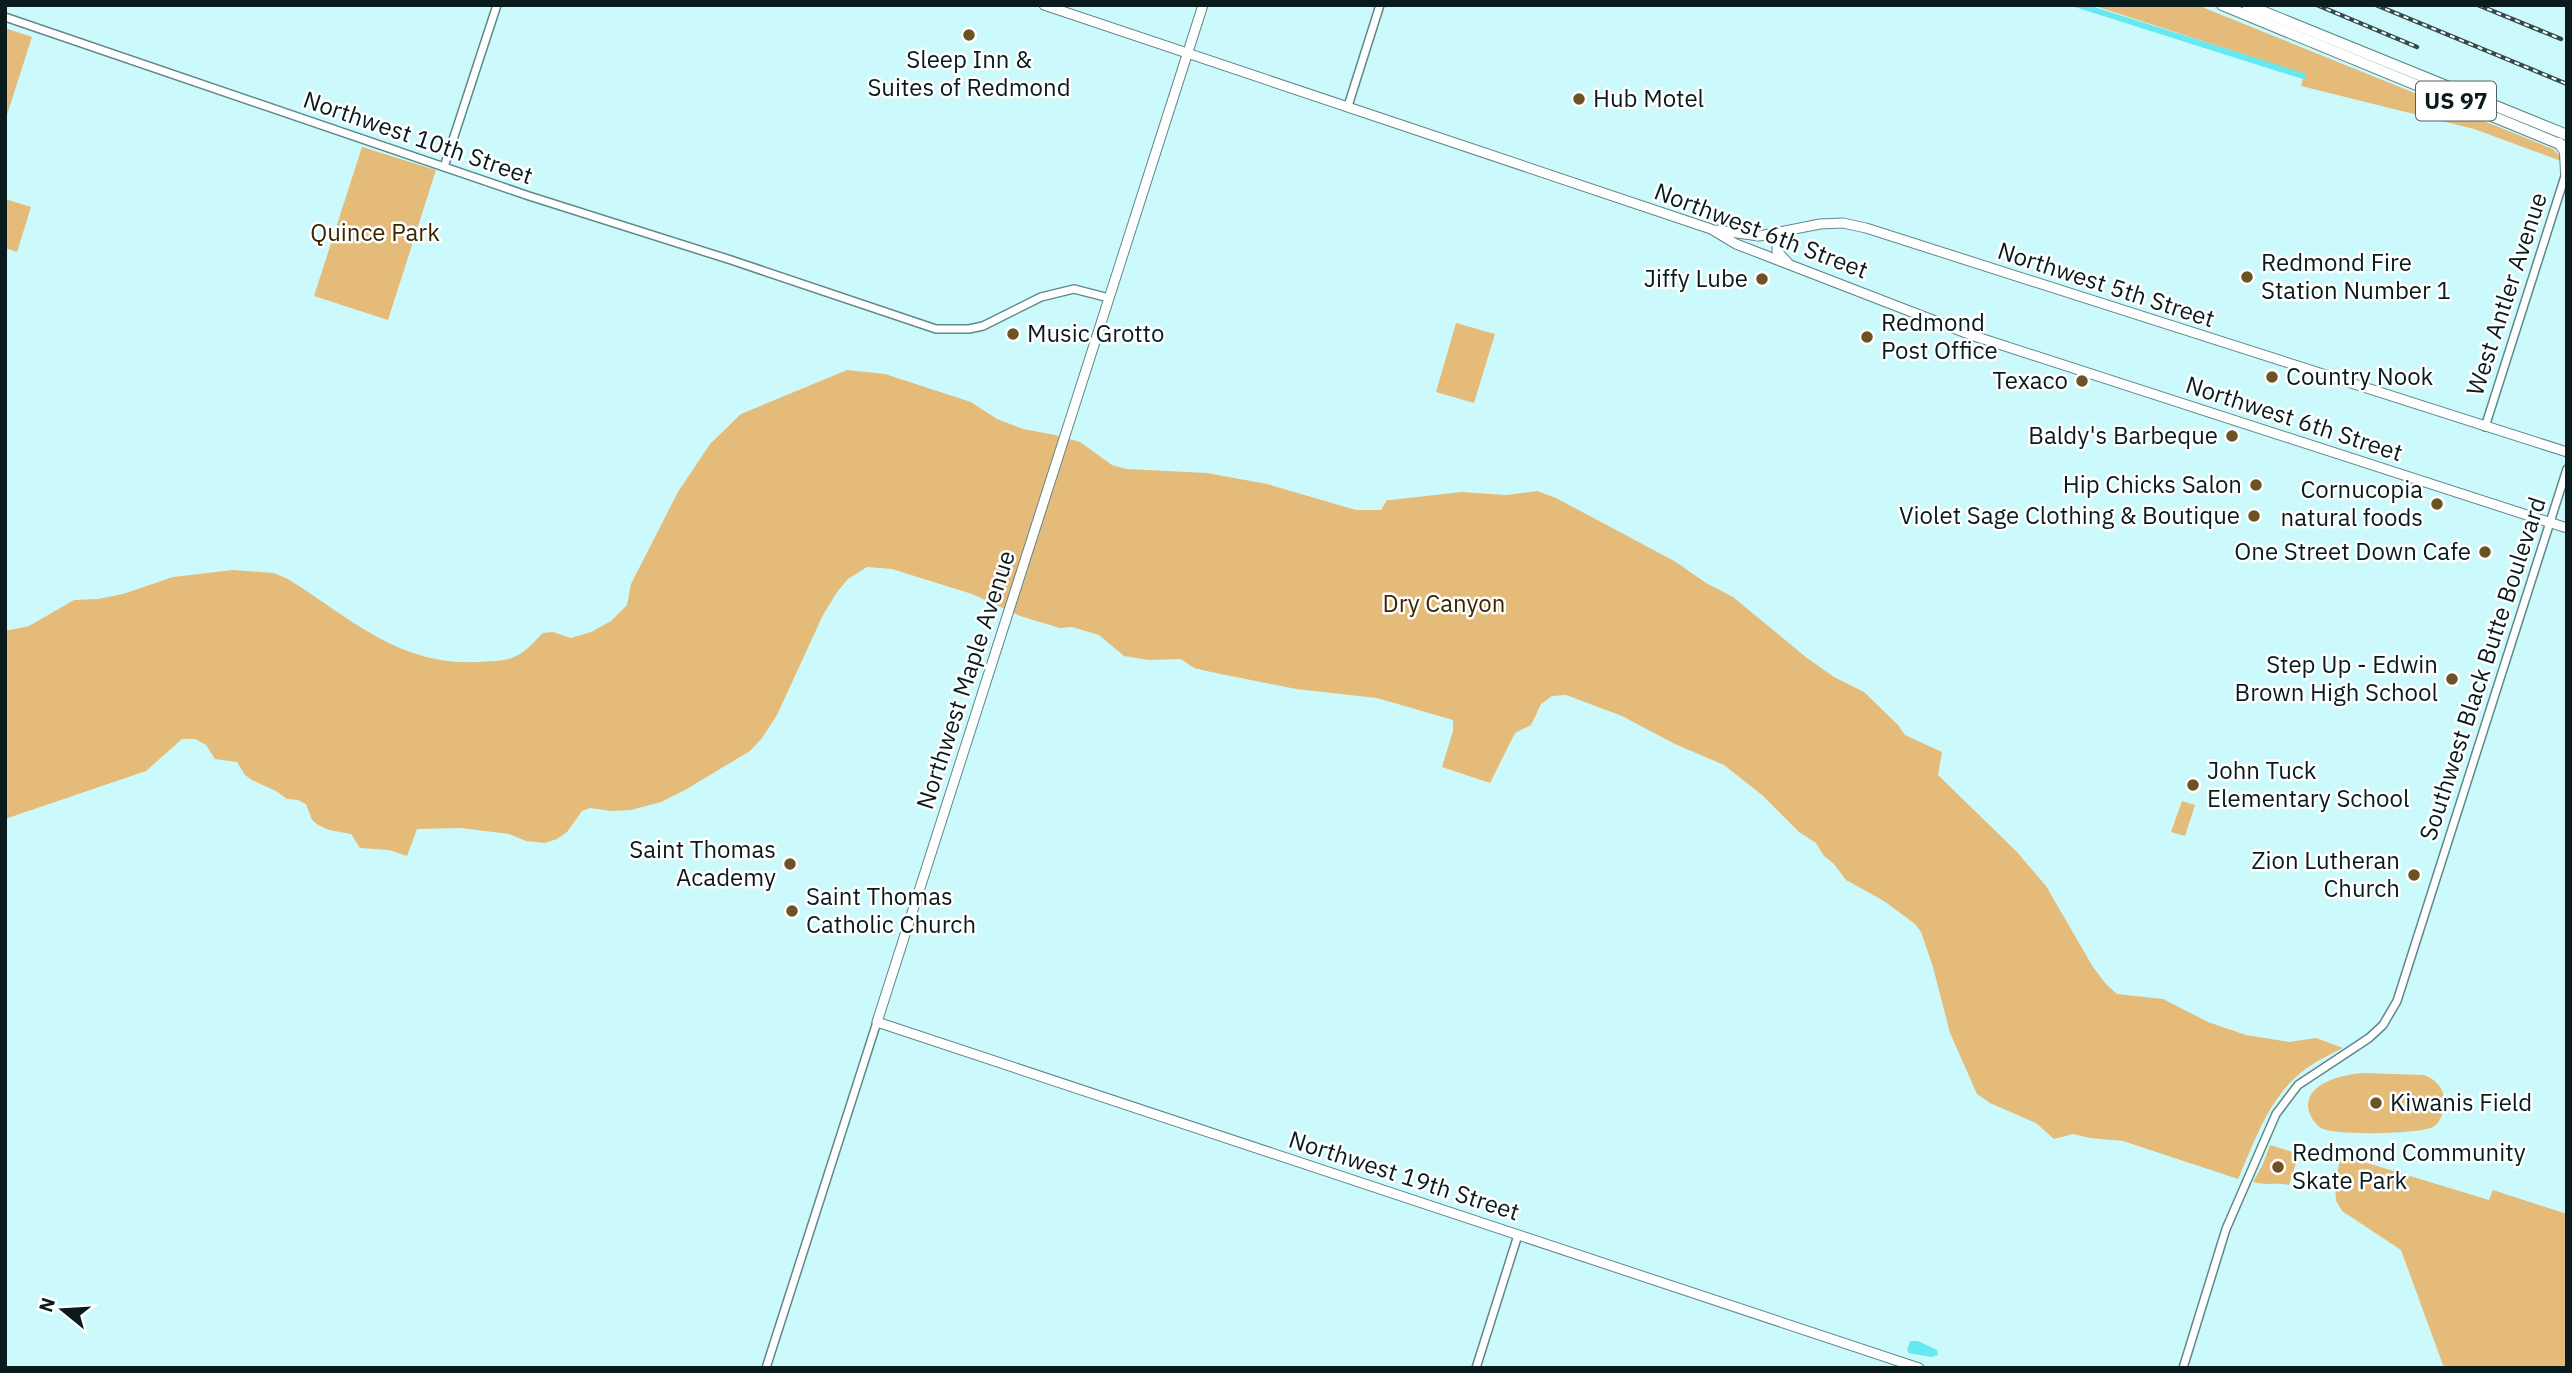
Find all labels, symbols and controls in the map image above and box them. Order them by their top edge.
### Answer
marker: Sleep Inn & Suites of Redmond [961,27,977,43]
place label: Sleep Inn & Suites of Redmond [867,43,1071,103]
place label: Hub Motel [1593,82,1704,114]
road number: US 97 [2416,82,2496,120]
street label: Northwest 10th Street [299,83,537,191]
marker: Hub Motel [1571,91,1587,107]
street label: Northwest 6th Street [1650,175,1873,286]
street label: West Antler Avenue [2458,188,2554,399]
park label: Quince Park [310,216,440,248]
street label: Northwest 5th Street [1994,234,2219,334]
place label: Redmond Fire Station Number 1 [2261,246,2451,306]
place label: Jiffy Lube [1644,262,1748,294]
marker: Redmond Fire Station Number 1 [2239,269,2255,285]
marker: Jiffy Lube [1754,271,1770,287]
place label: Redmond Post Office [1881,306,1998,366]
place label: Music Grotto [1027,317,1164,349]
marker: Music Grotto [1005,326,1021,342]
marker: Redmond Post Office [1859,329,1875,345]
place label: Country Nook [2286,360,2434,392]
place label: Texaco [1993,364,2068,396]
street label: Northwest 6th Street [2182,368,2407,468]
marker: Country Nook [2264,369,2280,385]
marker: Texaco [2074,373,2090,389]
place label: Baldy's Barbeque [2028,419,2218,451]
marker: Baldy's Barbeque [2224,428,2240,444]
place label: Hip Chicks Salon [2063,468,2242,500]
place label: Cornucopia natural foods [2281,473,2423,533]
marker: Hip Chicks Salon [2248,477,2264,493]
street label: Southwest Black Butte Boulevard [2411,493,2553,845]
marker: Cornucopia natural foods [2429,496,2445,512]
place label: Violet Sage Clothing & Boutique [1899,499,2240,531]
marker: Violet Sage Clothing & Boutique [2246,508,2262,524]
place label: One Street Down Cafe [2234,535,2471,567]
marker: One Street Down Cafe [2477,544,2493,560]
street label: Northwest Maple Avenue [908,546,1022,813]
park label: Dry Canyon [1383,587,1505,619]
place label: Step Up - Edwin Brown High School [2235,648,2438,708]
marker: Step Up - Edwin Brown High School [2444,671,2460,687]
place label: John Tuck Elementary School [2207,754,2409,814]
marker: John Tuck Elementary School [2185,777,2201,793]
place label: Saint Thomas Academy [629,833,776,893]
place label: Zion Lutheran Church [2252,844,2400,904]
marker: Saint Thomas Academy [782,856,798,872]
marker: Zion Lutheran Church [2406,867,2422,883]
place label: Saint Thomas Catholic Church [806,880,976,940]
marker: Saint Thomas Catholic Church [784,903,800,919]
place label: Kiwanis Field [2390,1086,2532,1118]
marker: Kiwanis Field [2368,1095,2384,1111]
street label: Northwest 19th Street [1285,1123,1524,1227]
place label: Redmond Community Skate Park [2292,1136,2526,1196]
marker: Redmond Community Skate Park [2270,1159,2286,1175]
north arrow [28,1275,98,1345]
text: N [33,1294,60,1315]

